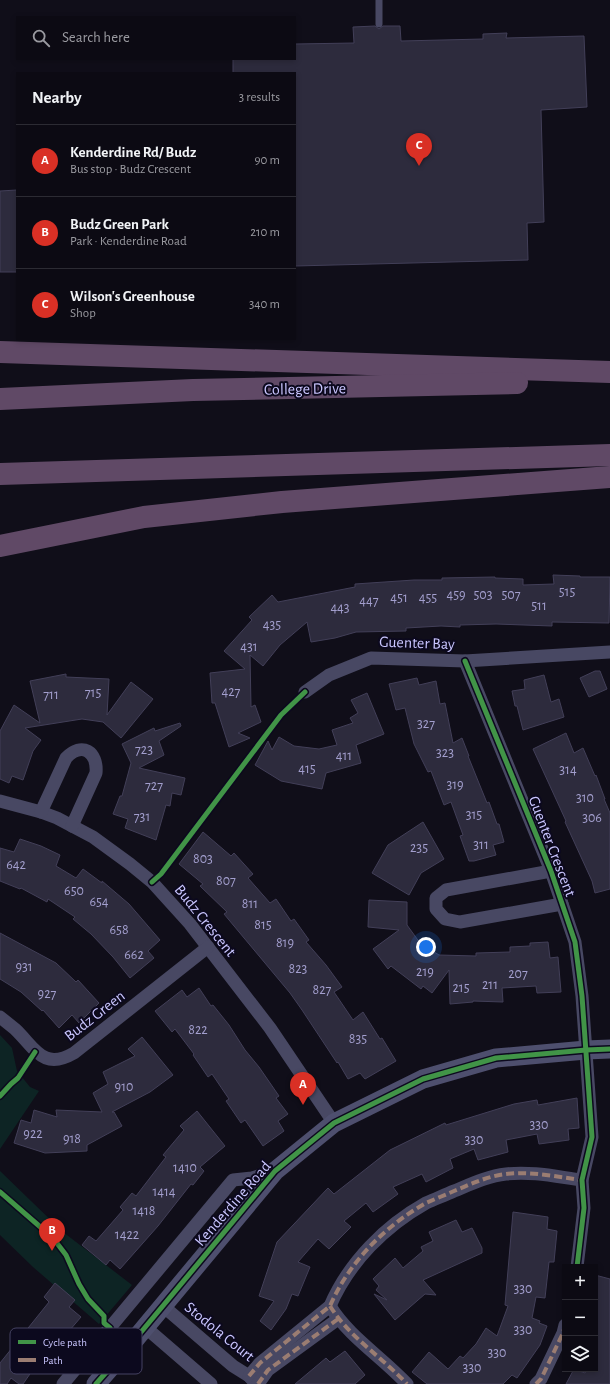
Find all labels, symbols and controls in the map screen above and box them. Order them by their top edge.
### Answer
search box [16,16,296,60]
icon: search [30,27,52,49]
text: Search here [62,30,130,45]
text: Nearby [32,89,82,106]
text: 3 results [239,91,280,104]
pin: C [406,133,432,166]
text: Kenderdine Rd/ Budz [70,145,196,160]
text: A [41,154,49,167]
text: 90 m [254,154,280,167]
text: Bus stop · Budz Crescent [70,163,191,176]
text: Budz Green Park [70,217,169,232]
text: B [41,226,49,239]
text: 210 m [250,226,280,239]
text: Park · Kenderdine Road [70,235,187,248]
text: Wilson's Greenhouse [70,289,195,304]
text: C [42,298,48,311]
text: 340 m [249,298,280,311]
text: Shop [70,307,96,320]
street label: College Drive [264,380,346,398]
house number: 515 [559,585,575,599]
house number: 459 [446,588,466,602]
house number: 503 [473,588,493,602]
house number: 507 [501,588,521,602]
house number: 451 [390,591,408,605]
house number: 455 [419,591,437,605]
house number: 447 [359,594,379,608]
house number: 511 [531,599,547,613]
house number: 443 [330,601,350,615]
house number: 435 [263,618,281,632]
street label: Guenter Bay [379,634,455,653]
house number: 431 [240,640,258,654]
house number: 427 [222,685,241,699]
house number: 715 [85,686,101,700]
house number: 711 [43,688,59,702]
house number: 327 [417,717,435,731]
house number: 723 [135,743,153,757]
house number: 323 [436,746,454,760]
house number: 411 [336,749,352,763]
house number: 415 [298,762,316,776]
house number: 314 [559,763,577,777]
house number: 319 [446,778,464,792]
house number: 727 [145,779,163,793]
house number: 310 [576,791,594,805]
street label: Guenter Crescent [526,794,579,899]
house number: 315 [466,808,482,822]
house number: 731 [134,810,150,824]
house number: 306 [582,811,602,825]
house number: 311 [473,838,489,852]
house number: 235 [410,841,428,855]
house number: 803 [193,852,213,866]
house number: 642 [6,858,26,872]
house number: 807 [216,874,236,888]
street label: Budz Crescent [171,882,239,960]
house number: 650 [64,884,84,898]
house number: 654 [89,895,109,909]
house number: 811 [242,897,258,911]
house number: 815 [254,918,272,932]
house number: 658 [109,923,129,937]
house number: 819 [276,936,294,950]
your location [416,937,436,957]
house number: 662 [124,948,144,962]
house number: 931 [15,960,33,974]
house number: 823 [289,962,308,976]
house number: 219 [416,965,434,979]
house number: 207 [508,967,528,981]
house number: 211 [482,978,498,992]
house number: 215 [452,981,470,995]
house number: 827 [313,983,332,997]
house number: 927 [38,987,57,1001]
street label: Budz Green [61,987,128,1044]
house number: 822 [188,1023,208,1037]
house number: 835 [349,1032,367,1046]
pin: A [290,1072,316,1105]
house number: 910 [115,1080,133,1094]
house number: 330 [530,1118,548,1132]
house number: 922 [23,1127,43,1141]
house number: 918 [63,1132,81,1146]
house number: 330 [465,1133,483,1147]
street label: Kenderdine Road [192,1158,274,1249]
house number: 1410 [173,1161,197,1175]
house number: 1414 [152,1185,176,1199]
house number: 1418 [132,1204,156,1218]
pin: B [39,1218,65,1251]
house number: 1422 [115,1228,139,1242]
map controls [562,1264,598,1372]
button: + [562,1264,598,1300]
house number: 330 [514,1282,532,1296]
street label: Stodola Court [181,1299,257,1365]
button: − [562,1300,598,1336]
house number: 330 [514,1323,532,1337]
legend [10,1328,142,1374]
button: layers [562,1336,598,1372]
text: Cycle path [43,1337,87,1348]
house number: 330 [488,1346,506,1360]
text: Path [43,1355,63,1366]
house number: 330 [463,1361,481,1375]

